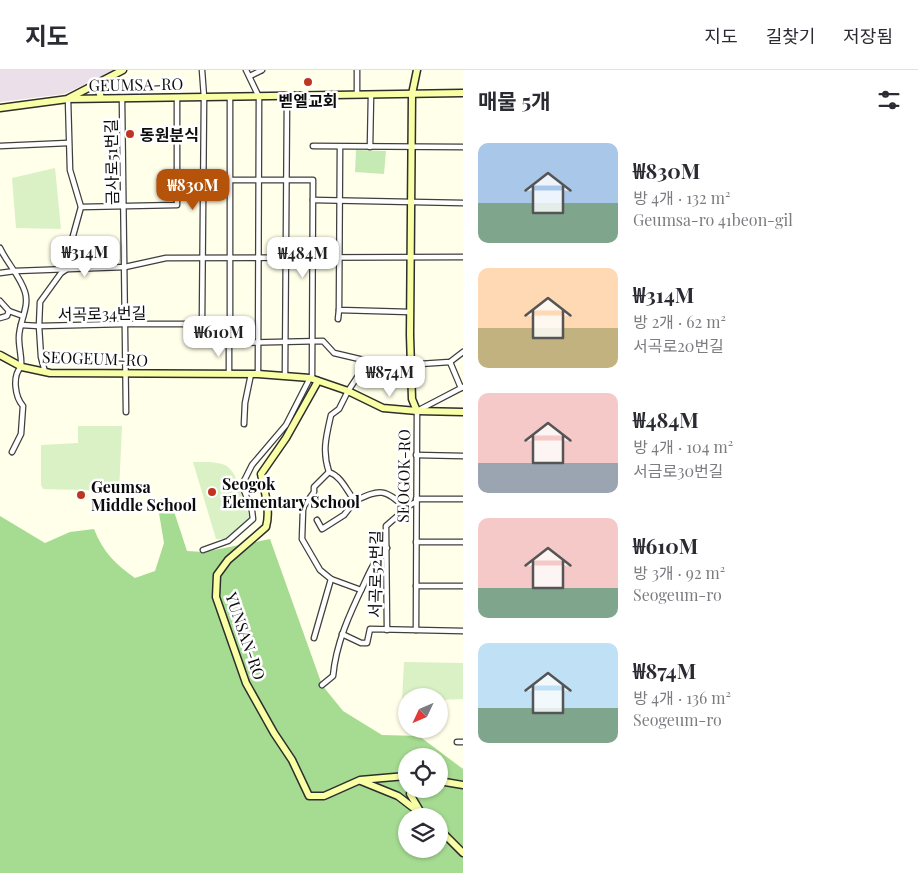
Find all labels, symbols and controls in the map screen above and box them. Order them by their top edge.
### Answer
text: 지도 [25,19,69,51]
text: 지도 [705,24,738,48]
text: 길찾기 [766,24,815,48]
text: 저장됨 [843,24,893,48]
street label: GEUMSA-RO [88,73,184,95]
marker: 벧엘교회 [302,76,314,88]
text: 매물 5개 [478,86,551,114]
icon: filters [875,86,903,114]
place label: 벧엘교회 [279,90,337,111]
street label: 금사로51번길 [100,119,122,205]
place label: 동원분식 [140,124,199,145]
marker: 동원분식 [124,128,136,140]
text: ₩830M [633,156,700,184]
icon: home [518,163,578,223]
pin: ₩830M [158,168,228,211]
text: ₩830M [167,174,219,195]
text: 방 4개 · 132 m² [633,187,730,208]
text: Geumsa-ro 41beon-gil [633,209,793,230]
pin: ₩314M [50,236,120,278]
pin: ₩484M [268,236,338,279]
text: ₩314M [62,241,108,262]
text: ₩484M [278,242,328,263]
text: ₩314M [633,280,694,308]
icon: home [518,288,578,348]
street label: 서곡로34번길 [57,302,147,324]
text: 방 2개 · 62 m² [633,311,726,332]
pin: ₩610M [184,316,254,358]
text: ₩610M [194,321,244,342]
text: 서곡로20번길 [633,335,724,356]
street label: SEOGEUM-RO [42,346,148,370]
pin: ₩874M [355,356,425,398]
text: ₩874M [366,361,414,382]
text: ₩484M [633,405,699,433]
icon: home [518,413,578,473]
street label: SEOGOK-RO [392,429,414,523]
text: 방 4개 · 104 m² [633,436,733,457]
text: 서금로30번길 [633,460,723,481]
place label: Seogok Elementary School [222,473,360,512]
place label: Geumsa Middle School [91,476,197,515]
marker: Seogok Elementary School [206,486,218,498]
marker: Geumsa Middle School [75,489,87,501]
street label: 서곡로52번길 [364,530,386,618]
text: ₩610M [633,531,698,559]
icon: home [518,538,578,598]
text: 방 3개 · 92 m² [633,562,725,583]
text: Seogeum-ro [633,584,722,605]
street label: YUNSAN-RO [221,588,271,683]
text: ₩874M [633,656,696,684]
icon: home [518,663,578,723]
text: 방 4개 · 136 m² [633,687,731,708]
north arrow [398,688,448,738]
map controls [398,688,448,858]
text: Seogeum-ro [633,709,722,730]
button: locate [398,748,448,798]
button: layers [398,808,448,858]

